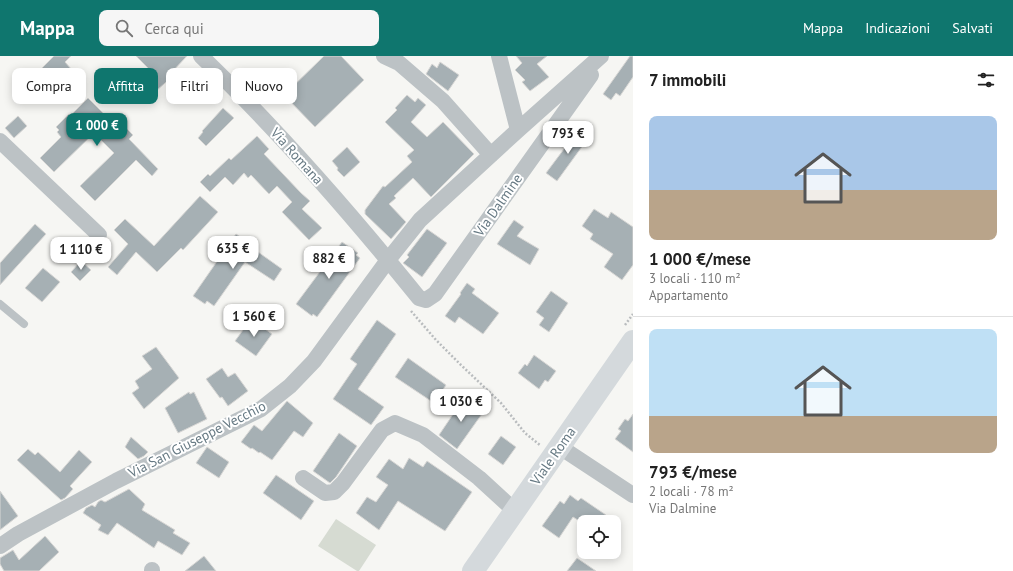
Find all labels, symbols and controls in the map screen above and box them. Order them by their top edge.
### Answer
search box [99,10,379,46]
text: Mappa [20,16,75,40]
icon: search [113,17,135,39]
text: Cerca qui [145,19,204,38]
text: Mappa [803,19,843,37]
text: Indicazioni [865,19,930,37]
text: Salvati [952,19,993,37]
chip: Compra [12,68,86,104]
chip: Affitta [94,68,158,104]
chip: Filtri [166,68,223,104]
chip: Nuovo [231,68,297,104]
text: 7 immobili [649,69,726,91]
icon: filters [975,69,997,91]
pin: 1 000 € [60,113,134,147]
text: 1 000 € [75,117,119,134]
pin: 793 € [540,121,596,155]
street label: Via Romana [266,123,327,188]
text: 793 € [552,125,584,142]
icon: home [787,142,859,214]
street label: Via Dalmine [469,170,526,241]
pin: 635 € [205,236,261,270]
pin: 1 110 € [44,237,118,271]
text: 635 € [217,240,249,257]
text: 1 110 € [59,241,103,258]
pin: 882 € [301,246,357,280]
text: 1 000 €/mese [649,248,751,270]
text: 882 € [313,250,345,267]
text: 3 locali · 110 m² [649,270,741,287]
text: Appartamento [649,287,728,304]
pin: 1 560 € [217,304,291,338]
text: 1 560 € [232,308,276,325]
icon: home [787,355,859,427]
pin: 1 030 € [424,389,498,423]
text: 1 030 € [439,393,483,410]
street label: Via San Giuseppe Vecchio [124,396,269,482]
street label: Viale Roma [526,423,580,489]
text: 793 €/mese [649,461,737,483]
text: 2 locali · 78 m² [649,483,734,500]
text: Via Dalmine [649,500,716,517]
map controls [577,515,621,559]
button: locate [577,515,621,559]

